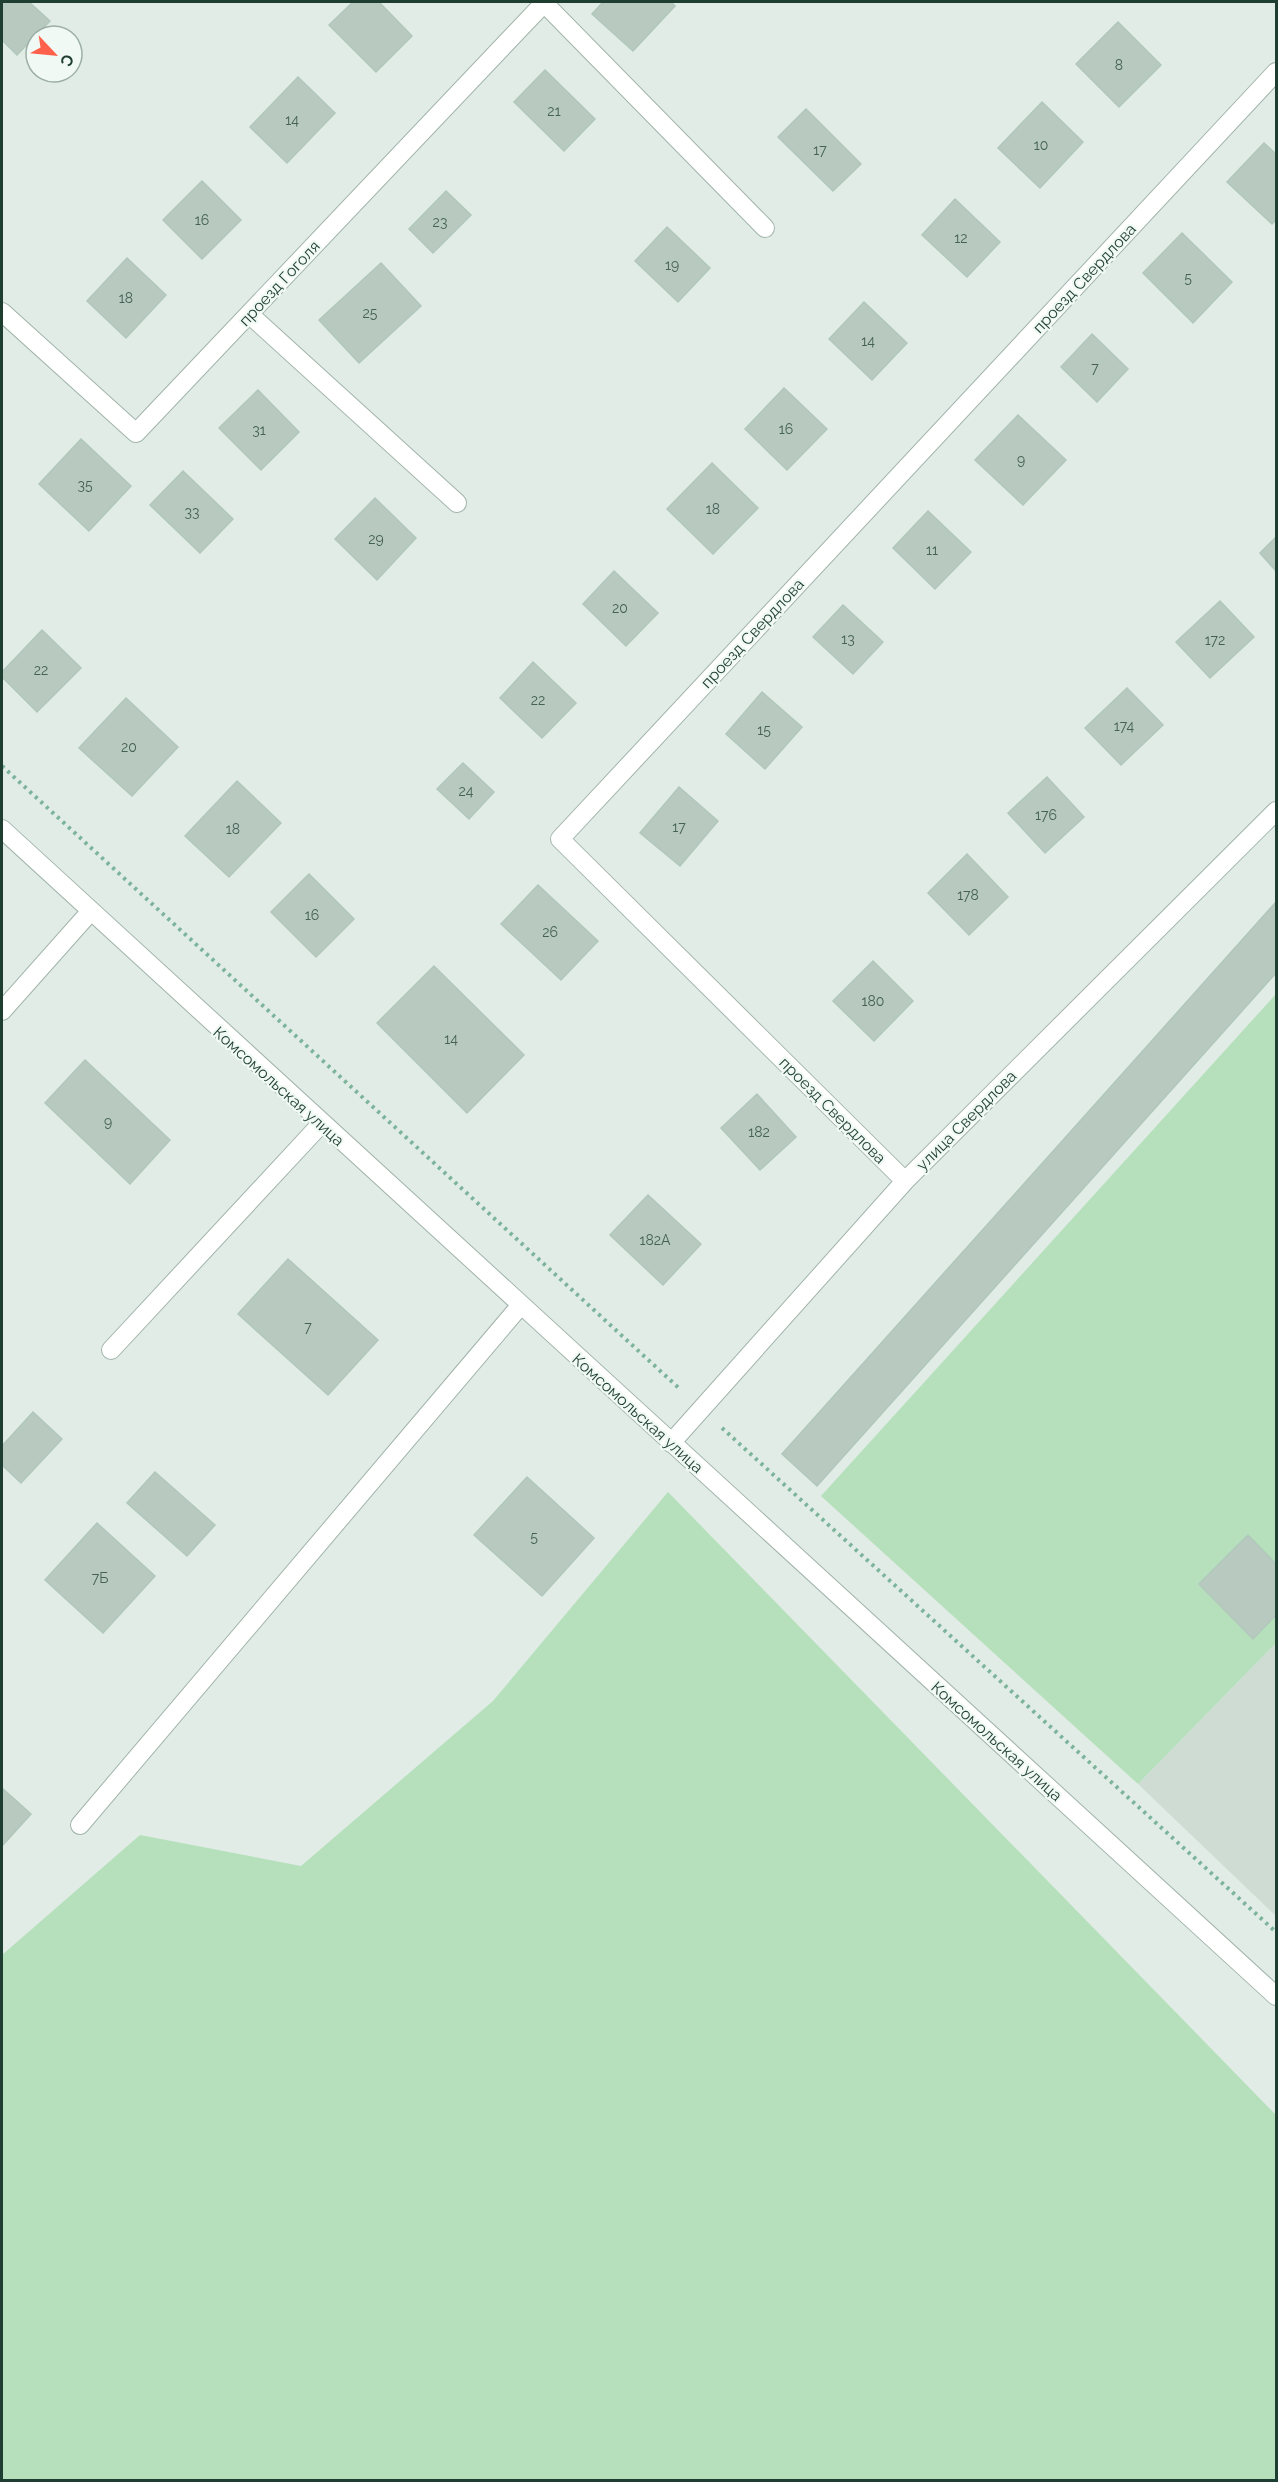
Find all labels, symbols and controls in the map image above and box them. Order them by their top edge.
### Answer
north arrow [24,24,84,84]
text: С [56,51,78,69]
house number: 8 [1115,57,1123,73]
house number: 21 [547,103,561,119]
house number: 14 [285,112,299,128]
house number: 10 [1034,137,1048,153]
house number: 17 [813,142,827,158]
house number: 16 [195,212,209,228]
house number: 23 [433,214,447,230]
street label: проезд Свердлова [1029,220,1140,337]
house number: 12 [954,230,968,246]
street label: проезд Гоголя [235,237,324,330]
house number: 19 [665,257,679,273]
house number: 5 [1184,270,1192,286]
house number: 18 [119,290,133,306]
house number: 25 [363,305,378,321]
house number: 14 [861,333,875,349]
house number: 7 [1091,360,1099,376]
house number: 16 [779,421,793,437]
house number: 31 [252,422,266,438]
house number: 9 [1017,452,1025,468]
house number: 35 [77,477,93,493]
house number: 18 [706,501,720,517]
house number: 33 [185,504,199,520]
house number: 29 [368,531,384,547]
house number: 11 [926,542,938,558]
street label: проезд Свердлова [697,575,808,692]
house number: 20 [612,600,628,616]
house number: 13 [841,631,855,647]
house number: 172 [1205,632,1225,648]
house number: 22 [34,662,48,678]
house number: 22 [531,692,545,708]
house number: 174 [1114,718,1135,734]
house number: 15 [757,722,771,738]
house number: 20 [121,739,137,755]
house number: 24 [459,783,474,799]
house number: 176 [1035,807,1057,823]
house number: 17 [672,819,686,835]
house number: 18 [226,821,240,837]
house number: 178 [957,887,979,903]
house number: 16 [305,907,319,923]
house number: 26 [542,924,558,940]
house number: 180 [862,993,884,1009]
street label: Комсомольская улица [209,1023,348,1150]
house number: 14 [444,1031,458,1047]
street label: проезд Свердлова [776,1053,890,1167]
street label: улица Свердлова [912,1066,1020,1174]
house number: 9 [104,1114,112,1130]
house number: 182 [748,1124,770,1140]
house number: 182А [639,1232,671,1248]
house number: 7 [304,1319,312,1335]
street label: Комсомольская улица [568,1350,707,1477]
house number: 5 [530,1529,538,1545]
house number: 7Б [92,1570,108,1586]
street label: Комсомольская улица [927,1678,1066,1805]

